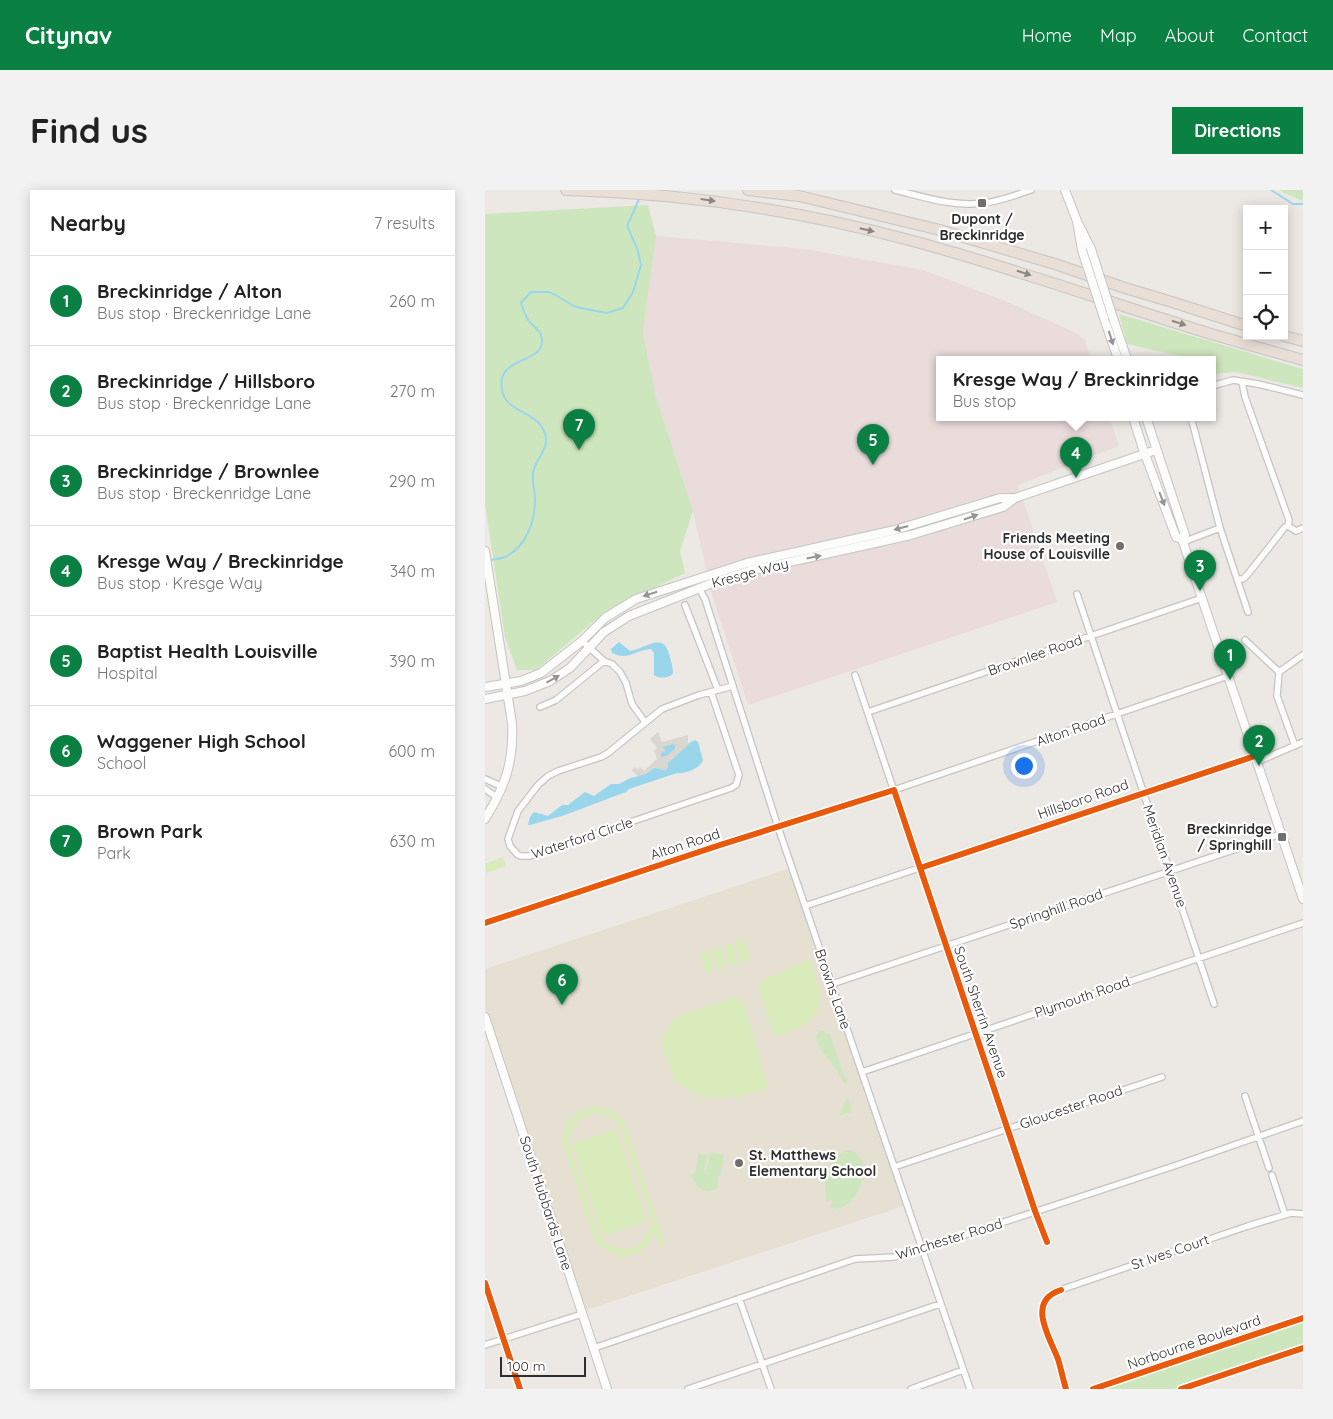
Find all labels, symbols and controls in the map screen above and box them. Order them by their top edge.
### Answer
text: Citynav [25,20,112,50]
text: Home [1022,24,1072,47]
text: Map [1100,24,1137,47]
text: About [1165,24,1215,47]
text: Contact [1243,24,1308,47]
button: Directions [1172,107,1303,154]
text: Find us [30,108,148,152]
one-way arrow [700,197,716,205]
marker: Dupont / Breckinridge [976,197,988,209]
map controls [1243,205,1288,340]
button: + [1243,205,1288,250]
text: Nearby [50,210,126,236]
place label: Dupont / Breckinridge [939,210,1025,244]
text: 7 results [374,213,435,233]
one-way arrow [860,226,875,234]
button: − [1243,250,1288,295]
one-way arrow [1017,269,1032,277]
text: Breckinridge / Alton [97,279,282,303]
text: 1 [63,291,69,311]
text: 260 m [389,291,435,311]
button: locate [1243,295,1288,340]
text: Bus stop · Breckenridge Lane [97,303,311,323]
one-way arrow [1171,320,1186,327]
one-way arrow [1108,331,1115,346]
popup [936,356,1216,421]
text: Kresge Way / Breckinridge [953,367,1199,391]
text: Breckinridge / Hillsboro [97,369,315,393]
text: 2 [61,381,71,401]
text: 270 m [390,381,435,401]
text: Bus stop [953,391,1016,411]
text: Bus stop · Breckenridge Lane [97,393,311,413]
pin: 7 [563,409,595,450]
pin: 5 [857,424,889,465]
pin: 4 [1060,437,1092,478]
text: Breckinridge / Brownlee [97,459,319,483]
text: 3 [62,471,70,491]
text: 290 m [389,471,435,491]
text: Bus stop · Breckenridge Lane [97,483,311,503]
one-way arrow [1158,492,1166,506]
one-way arrow [964,513,979,521]
one-way arrow [894,525,909,533]
place label: Friends Meeting House of Louisville [984,529,1110,563]
marker: Friends Meeting House of Louisville [1114,540,1126,552]
text: Kresge Way / Breckinridge [97,549,344,573]
pin: 3 [1184,550,1216,591]
one-way arrow [806,553,821,561]
street label: Kresge Way [710,554,790,592]
text: 4 [61,561,71,581]
text: 340 m [390,561,435,581]
text: Bus stop · Kresge Way [97,573,263,593]
one-way arrow [642,591,657,598]
street label: Brownlee Road [985,630,1085,680]
text: Baptist Health Louisville [97,639,318,663]
pin: 1 [1214,639,1246,680]
text: 5 [61,651,71,671]
text: 390 m [389,651,435,671]
text: Hospital [97,663,158,683]
one-way arrow [547,674,560,683]
street label: Alton Road [1034,710,1108,750]
pin: 2 [1243,725,1275,766]
text: Waggener High School [97,729,306,753]
text: 6 [62,741,70,761]
text: 600 m [388,741,435,761]
text: School [97,753,146,773]
your location [1011,753,1037,779]
street label: Hillsboro Road [1035,775,1131,823]
street label: Meridian Avenue [1139,802,1191,910]
street label: Waterford Circle [529,813,635,863]
text: Brown Park [97,819,203,843]
place label: Breckinridge / Springhill [1187,820,1272,854]
street label: Alton Road [648,824,722,864]
text: 7 [62,831,70,851]
text: 630 m [390,831,435,851]
marker: Breckinridge / Springhill [1276,831,1288,843]
text: Park [97,843,131,863]
street label: Springhill Road [1007,885,1105,933]
street label: South Sherrin Avenue [950,944,1012,1080]
street label: Browns Lane [811,947,855,1032]
pin: 6 [546,964,578,1005]
street label: Plymouth Road [1032,972,1132,1022]
street label: Gloucester Road [1017,1081,1125,1133]
street label: South Hubbards Lane [516,1134,576,1273]
place label: St. Matthews Elementary School [749,1146,876,1180]
marker: St. Matthews Elementary School [733,1157,745,1169]
street label: Winchester Road [893,1214,1005,1264]
street label: St Ives Court [1129,1230,1212,1274]
street label: Norbourne Boulevard [1125,1311,1263,1373]
scale bar [500,1354,586,1377]
text: 100 m [507,1357,545,1375]

